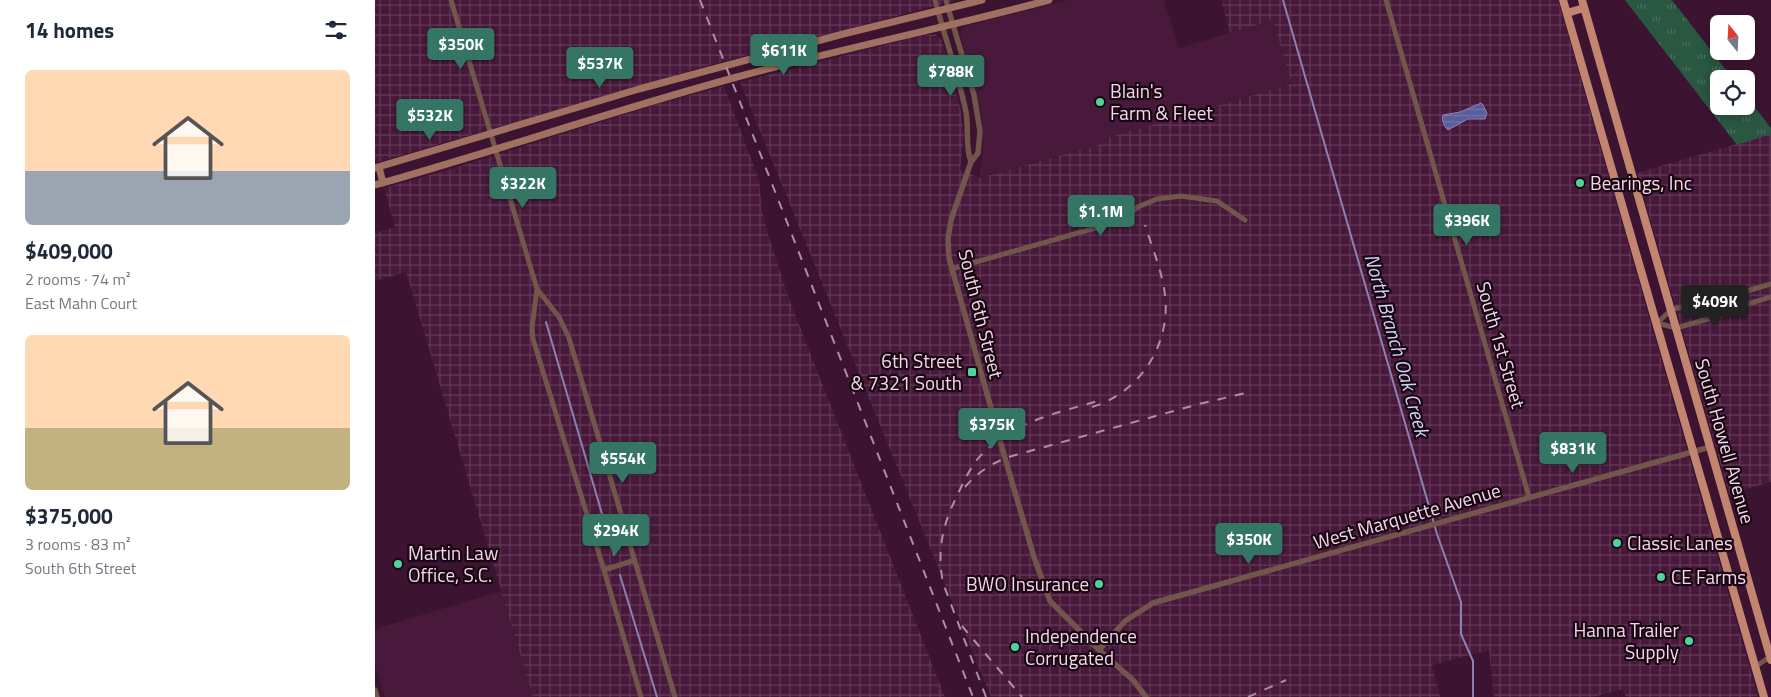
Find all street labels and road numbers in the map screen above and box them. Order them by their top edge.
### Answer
street label: South 6th Street [951,246,1012,382]
street label: South 1st Street [1470,278,1534,412]
street label: South Howell Avenue [1688,355,1763,527]
street label: West Marquette Avenue [1310,475,1504,556]

